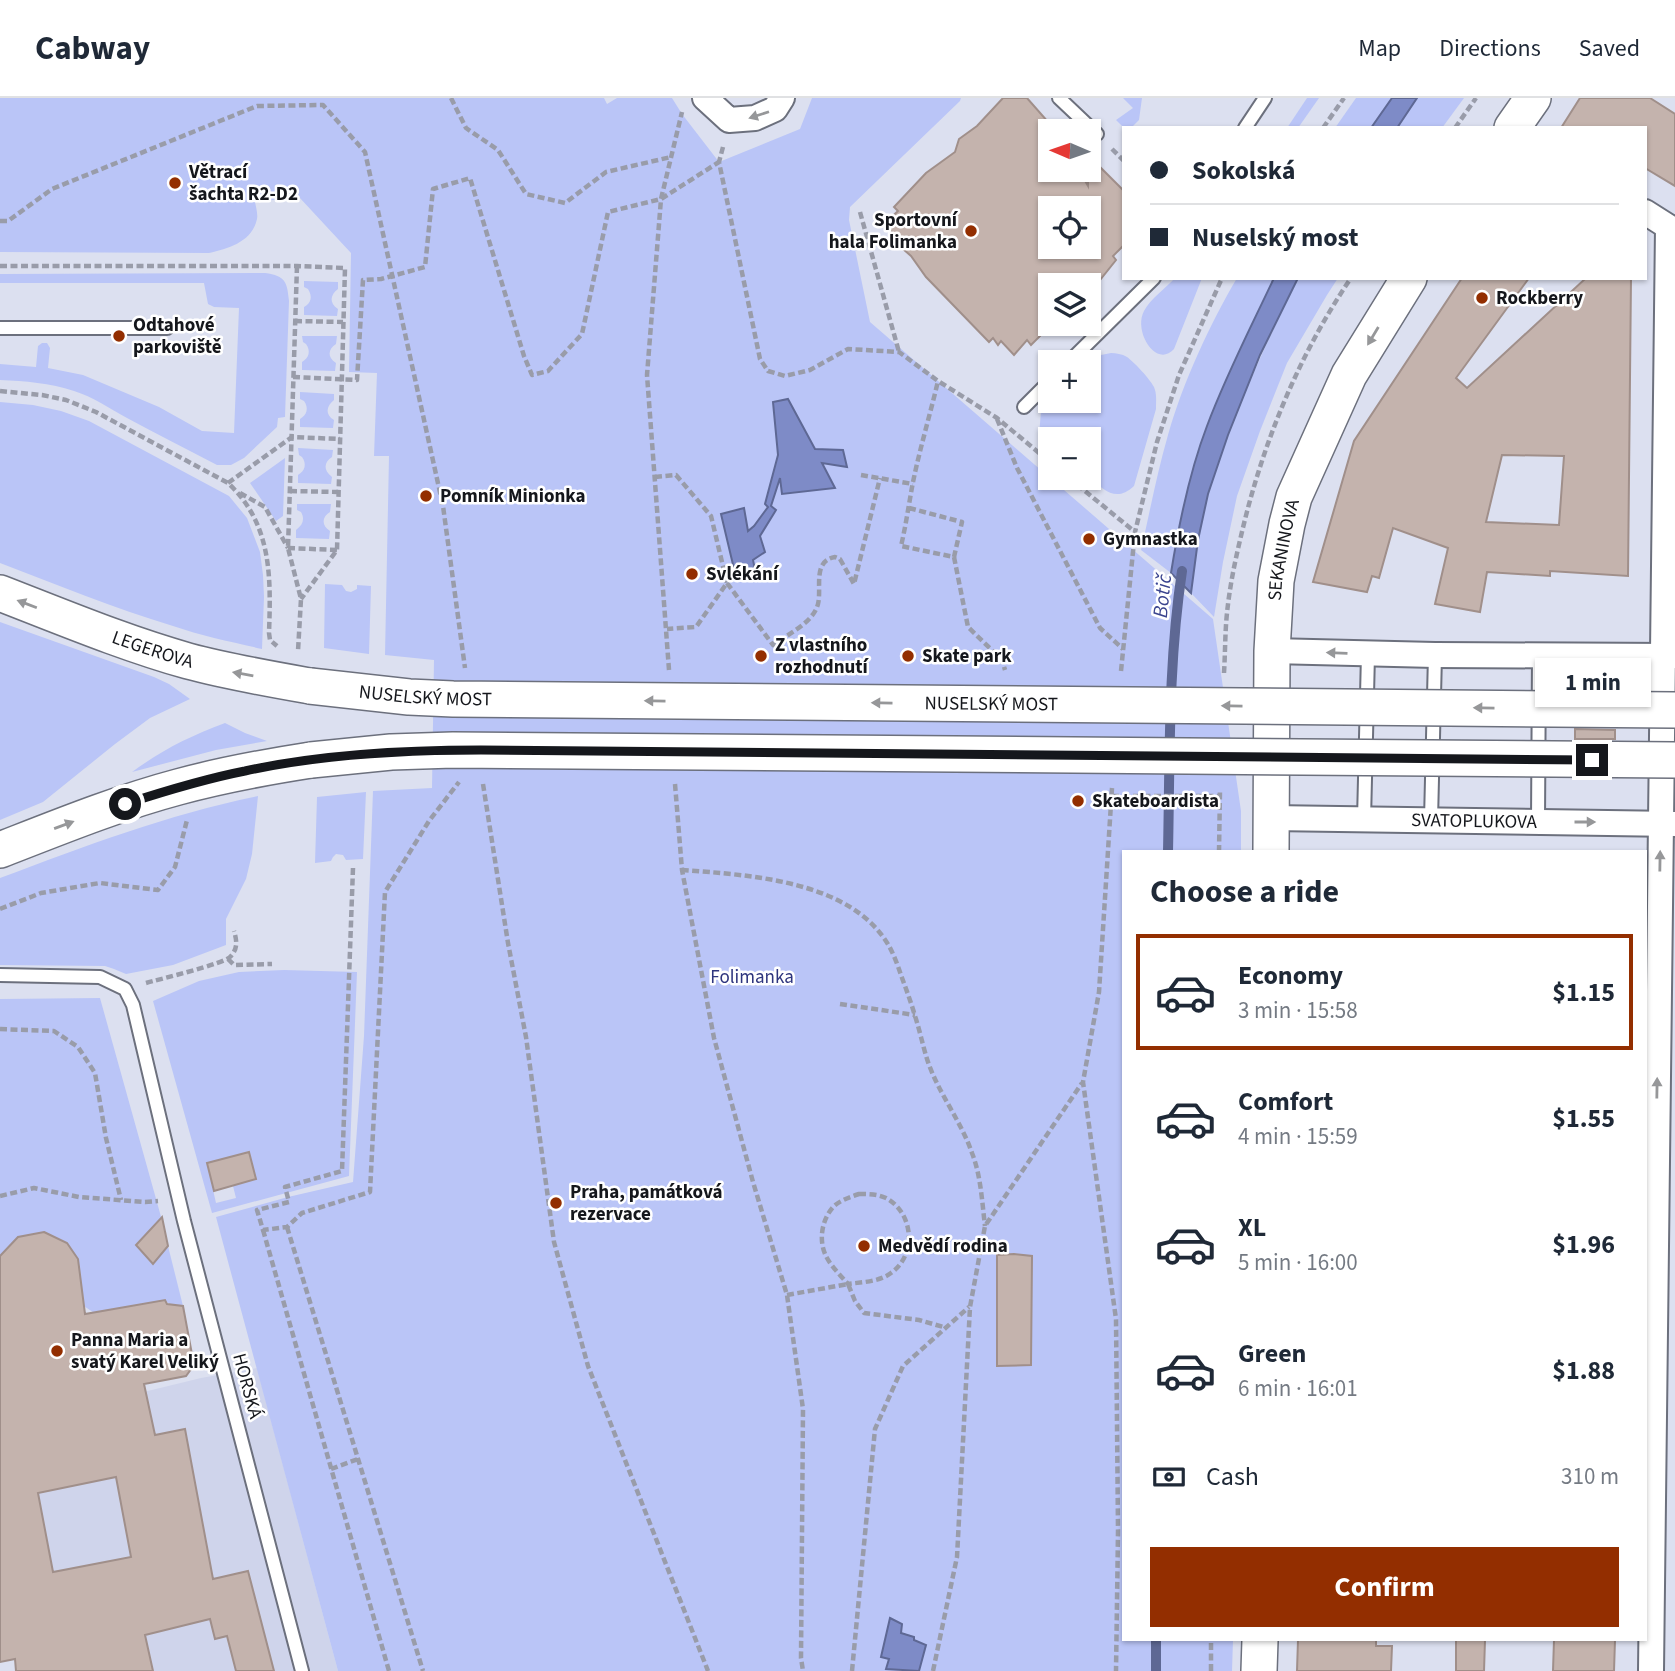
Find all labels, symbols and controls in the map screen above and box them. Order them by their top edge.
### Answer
text: Cabway [35,25,150,72]
text: Map [1358,31,1401,66]
text: Directions [1439,31,1541,66]
text: Saved [1579,31,1640,66]
one-way arrow [748,110,769,121]
north arrow [1038,119,1101,182]
map controls [1038,119,1101,490]
text: Sokolská [1192,152,1295,189]
place label: Větrací šachta R2-D2 [188,159,298,208]
marker: Větrací šachta R2-D2 [167,175,183,191]
button: locate [1038,196,1101,259]
place label: Sportovní hala Folimanka [829,207,959,256]
text: Nuselský most [1192,219,1359,256]
marker: Sportovní hala Folimanka [963,223,979,239]
button: layers [1038,273,1101,336]
place label: Rockberry [1496,285,1583,312]
marker: Rockberry [1474,290,1490,306]
place label: Odtahové parkoviště [133,312,222,361]
one-way arrow [1366,327,1379,346]
marker: Odtahové parkoviště [111,328,127,344]
button: + [1038,350,1101,413]
button: − [1038,427,1101,490]
place label: Pomník Minionka [440,483,586,510]
marker: Pomník Minionka [418,488,434,504]
street label: SEKANINOVA [1261,495,1307,601]
place label: Gymnastka [1103,526,1198,553]
marker: Gymnastka [1081,531,1097,547]
place label: Svlékání [706,561,780,588]
marker: Svlékání [684,566,700,582]
water label: Botič [1145,571,1179,619]
one-way arrow [17,598,38,609]
street label: LEGEROVA [108,624,197,676]
place label: Z vlastního rozhodnutí [775,632,870,681]
place label: Skate park [922,643,1012,670]
one-way arrow [1326,647,1348,658]
marker: Z vlastního rozhodnutí [753,648,769,664]
marker: Skate park [900,648,916,664]
callout: 1 min [1534,658,1650,708]
text: 1 min [1565,666,1621,699]
one-way arrow [232,668,254,679]
street label: NUSELSKÝ MOST [357,678,492,713]
street label: NUSELSKÝ MOST [924,690,1058,718]
one-way arrow [644,695,666,707]
one-way arrow [871,697,893,709]
one-way arrow [1221,700,1243,712]
one-way arrow [1473,702,1495,714]
route end [1576,744,1608,776]
route start [109,788,141,820]
place label: Skateboardista [1092,788,1219,815]
marker: Skateboardista [1070,793,1086,809]
street label: SVATOPLUKOVA [1411,807,1538,835]
one-way arrow [1574,816,1596,828]
one-way arrow [53,820,74,831]
one-way arrow [1654,850,1666,872]
text: Choose a ride [1150,869,1339,915]
text: Economy [1238,957,1343,994]
icon: car [1154,961,1217,1024]
park label: Folimanka [710,964,794,991]
text: $1.15 [1552,974,1615,1011]
text: 3 min · 15:58 [1238,994,1358,1027]
one-way arrow [1652,1077,1663,1099]
text: Comfort [1238,1083,1333,1120]
icon: car [1154,1087,1217,1150]
text: $1.55 [1552,1100,1615,1137]
text: 4 min · 15:59 [1238,1120,1358,1153]
place label: Praha, památková rezervace [570,1179,722,1228]
marker: Praha, památková rezervace [548,1195,564,1211]
text: XL [1238,1209,1266,1246]
icon: car [1154,1213,1217,1276]
text: $1.96 [1552,1226,1615,1263]
place label: Medvědí rodina [878,1233,1008,1260]
marker: Medvědí rodina [856,1238,872,1254]
text: 5 min · 16:00 [1238,1246,1358,1279]
place label: Panna Maria a svatý Karel Veliký [71,1327,219,1376]
text: Green [1238,1335,1306,1372]
icon: car [1154,1339,1217,1402]
marker: Panna Maria a svatý Karel Veliký [49,1343,65,1359]
street label: HORSKÁ [225,1350,269,1422]
text: $1.88 [1552,1352,1615,1389]
text: 6 min · 16:01 [1238,1372,1358,1405]
icon: cash [1150,1458,1188,1496]
text: Cash [1206,1458,1259,1495]
text: 310 m [1561,1460,1619,1493]
button: Confirm [1150,1547,1619,1627]

